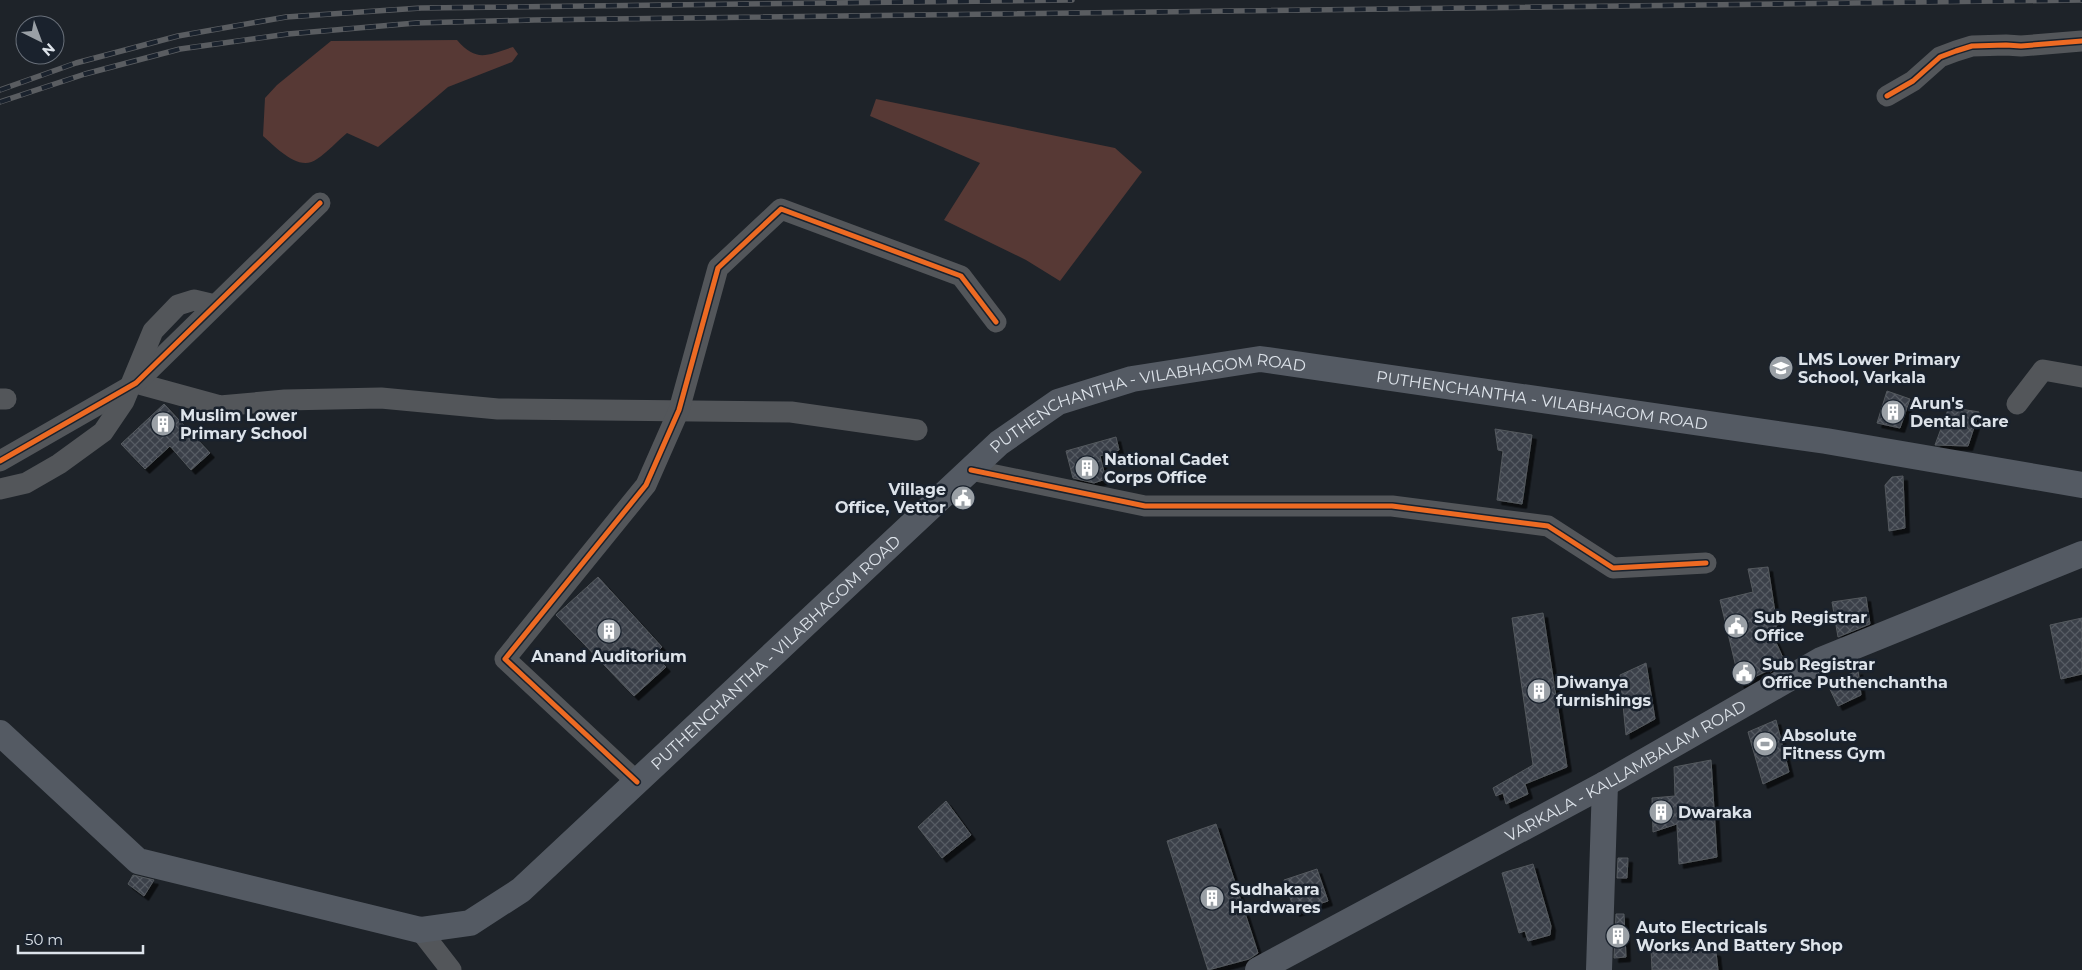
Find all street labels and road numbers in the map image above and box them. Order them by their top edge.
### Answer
street label: PUTHENCHANTHA - VILABHAGOM ROAD [985,349,1307,457]
street label: PUTHENCHANTHA - VILABHAGOM ROAD [1375,366,1709,433]
street label: PUTHENCHANTHA - VILABHAGOM ROAD [647,531,904,773]
street label: VARKALA - KALLAMBALAM ROAD [1502,696,1749,845]

